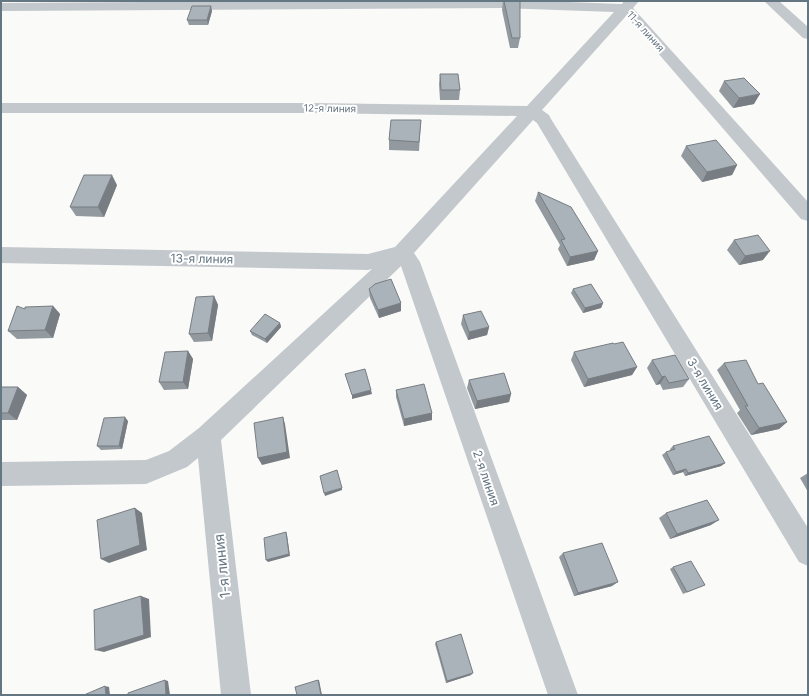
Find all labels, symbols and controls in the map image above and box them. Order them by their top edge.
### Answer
street label: 11-я линия [625,8,667,54]
street label: 12-я линия [304,102,356,114]
street label: 13-я линия [171,250,233,267]
street label: 3-я линия [684,355,727,412]
street label: 2-я линия [470,448,503,508]
street label: 1-я линия [210,533,233,599]

